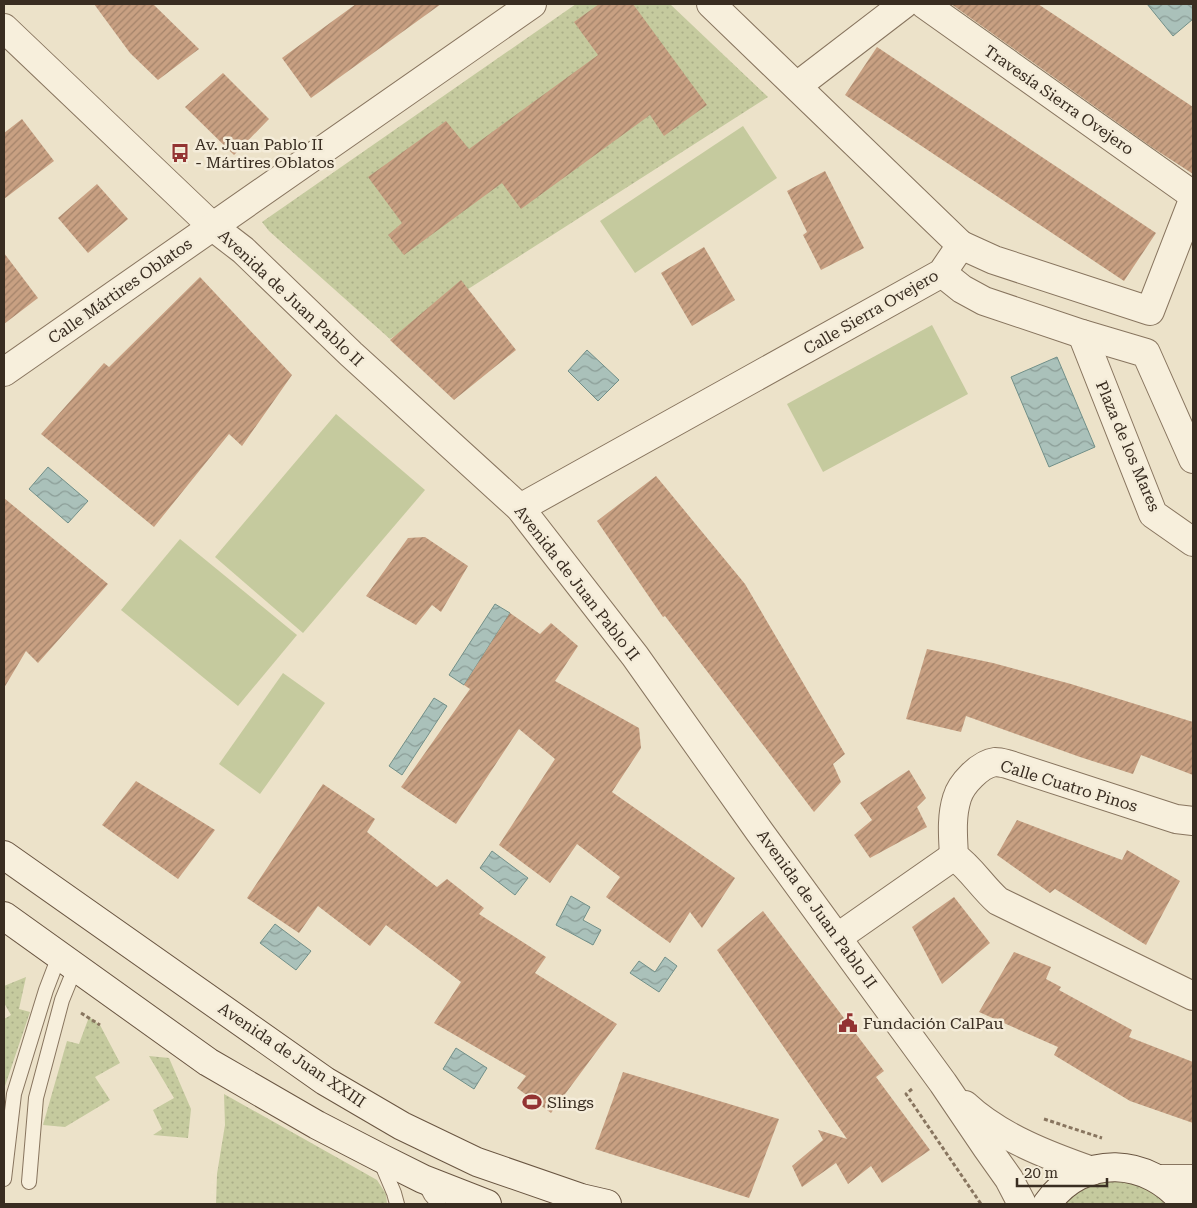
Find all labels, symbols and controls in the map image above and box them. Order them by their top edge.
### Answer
street label: Travesía Sierra Ovejero [981,41,1138,159]
place label: Av. Juan Pablo II - Mártires Oblatos [195,135,335,172]
bus stop icon: Av. Juan Pablo II - Mártires Oblatos [169,142,191,164]
street label: Avenida de Juan Pablo II [215,226,367,370]
street label: Calle Mártires Oblatos [44,234,196,348]
street label: Calle Sierra Ovejero [800,266,942,358]
street label: Plaza de los Mares [1092,378,1164,515]
street label: Avenida de Juan Pablo II [511,502,643,664]
street label: Calle Cuatro Pinos [998,756,1140,816]
street label: Avenida de Juan Pablo II [753,826,881,992]
street label: Avenida de Juan XXIII [215,999,369,1111]
public building icon: Fundación CalPau [837,1012,859,1034]
place label: Fundación CalPau [863,1014,1003,1033]
sports icon: Slings [521,1091,543,1113]
place label: Slings [547,1093,594,1112]
scale bar [1017,1156,1107,1188]
text: 20 m [1024,1164,1059,1182]

